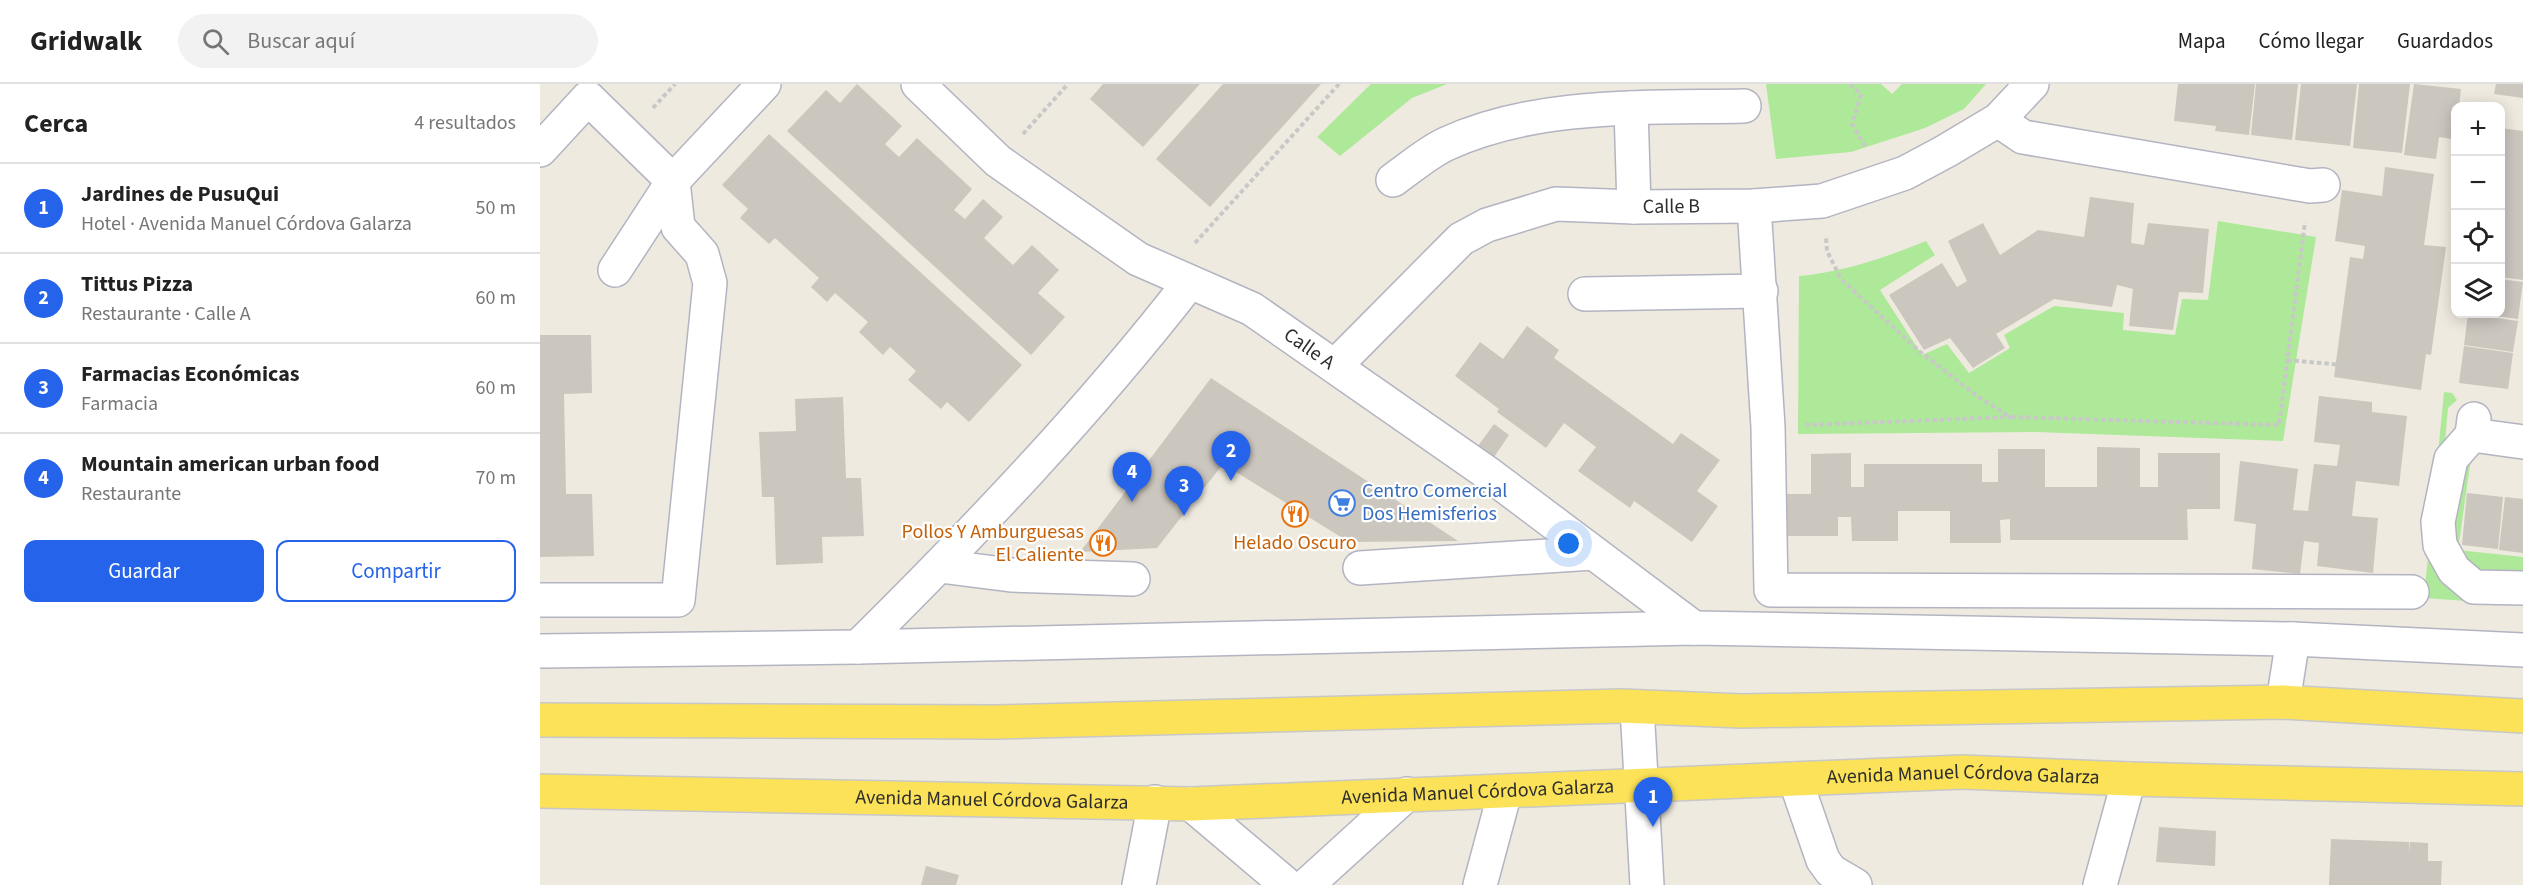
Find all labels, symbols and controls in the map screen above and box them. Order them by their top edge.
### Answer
search box [178,14,598,68]
text: Gridwalk [30,21,142,61]
icon: search [199,25,232,58]
text: Buscar aquí [247,25,355,57]
text: Mapa [2178,26,2226,56]
text: Cómo llegar [2259,26,2364,56]
text: Guardados [2397,26,2493,56]
map controls [2451,102,2505,318]
button: + [2451,102,2505,156]
text: Cerca [24,105,88,142]
text: 4 resultados [414,109,516,137]
button: − [2451,156,2505,210]
text: Jardines de PusuQui [81,178,279,210]
street label: Calle B [1643,192,1700,221]
text: 1 [38,194,49,222]
text: 50 m [476,194,516,222]
text: Hotel · Avenida Manuel Córdova Galarza [81,210,412,238]
button: locate [2451,210,2505,264]
button: layers [2451,264,2505,318]
text: Tittus Pizza [81,268,193,300]
text: 2 [38,284,49,312]
text: 60 m [476,284,516,312]
text: Restaurante · Calle A [81,300,251,328]
street label: Calle A [1278,321,1340,376]
text: Farmacias Económicas [81,358,299,390]
text: 3 [38,374,49,402]
text: 60 m [476,374,516,402]
text: Farmacia [81,390,158,418]
pin: 2 [1212,432,1250,481]
text: Mountain american urban food [81,448,380,480]
pin: 4 [1112,452,1152,502]
text: 4 [38,464,49,492]
text: 70 m [476,464,516,492]
pin: 3 [1164,466,1204,516]
place label: Centro Comercial Dos Hemisferios [1362,477,1507,528]
text: Restaurante [81,480,181,508]
supermarket icon: Centro Comercial Dos Hemisferios [1327,488,1357,518]
restaurant icon: Helado Oscuro [1280,499,1310,529]
place label: Pollos Y Amburguesas El Caliente [902,518,1084,569]
restaurant icon: Pollos Y Amburguesas El Caliente [1088,528,1118,558]
place label: Helado Oscuro [1233,529,1357,557]
your location [1554,529,1583,558]
button: Guardar [24,540,264,602]
button: Compartir [276,540,516,602]
street label: Avenida Manuel Córdova Galarza [1826,758,2100,792]
street label: Avenida Manuel Córdova Galarza [1341,772,1615,812]
pin: 1 [1634,778,1672,827]
street label: Avenida Manuel Córdova Galarza [855,783,1129,817]

